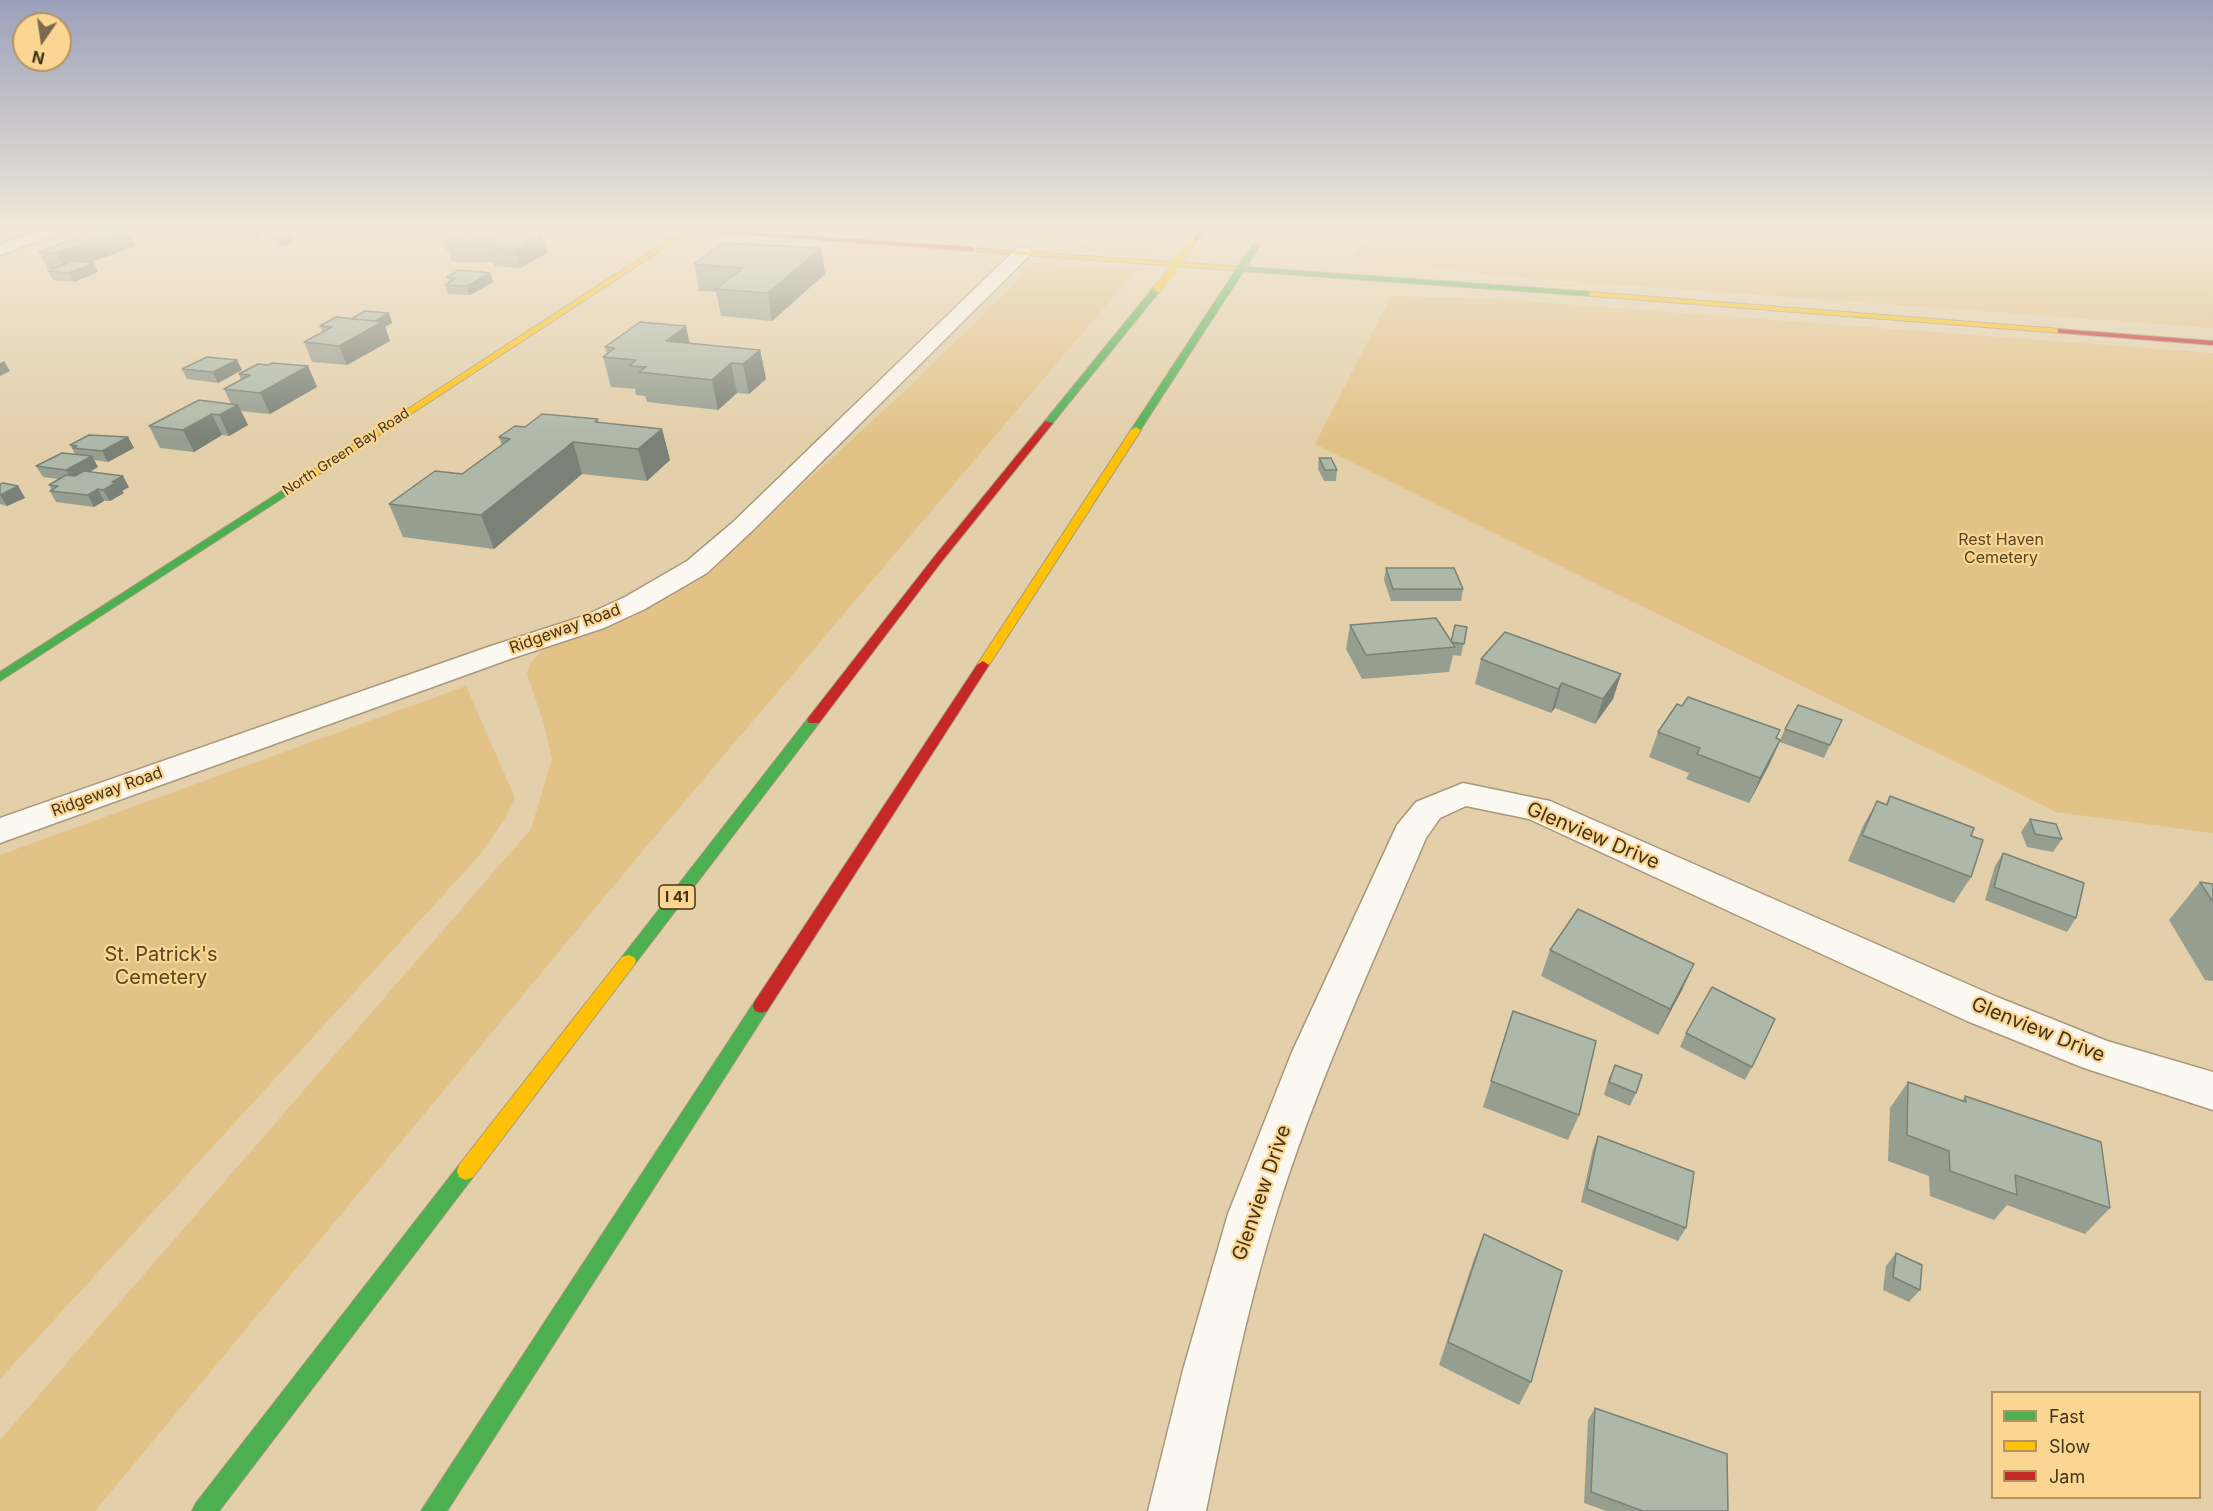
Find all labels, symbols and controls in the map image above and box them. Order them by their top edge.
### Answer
north arrow [12,12,72,72]
text: N [30,46,47,69]
street label: North Green Bay Road [280,405,412,499]
park label: Rest Haven Cemetery [1958,530,2044,568]
street label: Ridgeway Road [507,600,623,658]
street label: Ridgeway Road [49,763,165,821]
street label: Glenview Drive [1523,797,1663,875]
road number: I 41 [659,885,695,909]
park label: St. Patrick's Cemetery [105,943,217,990]
street label: Glenview Drive [1968,992,2108,1068]
street label: Glenview Drive [1228,1122,1296,1264]
legend [1991,1391,2201,1499]
text: Fast [2049,1406,2085,1427]
text: Slow [2049,1436,2090,1457]
text: Jam [2049,1466,2085,1487]

